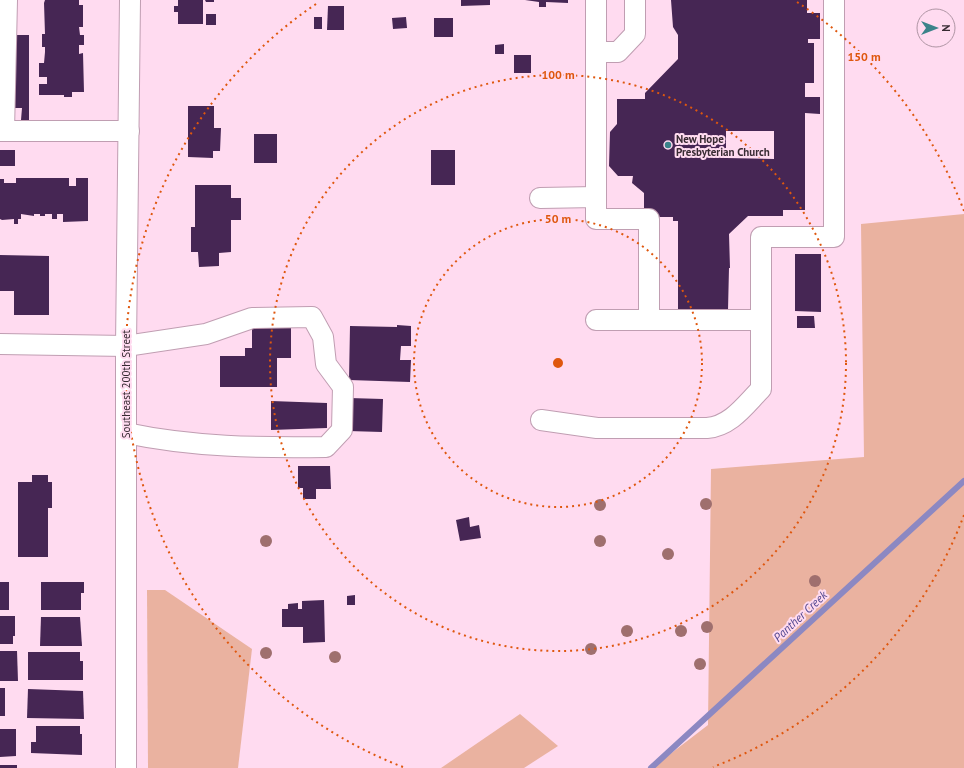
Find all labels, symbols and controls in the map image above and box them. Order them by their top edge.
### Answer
north arrow [916,8,956,48]
text: N [939,24,953,32]
text: 150 m [847,49,881,64]
text: 100 m [541,67,575,82]
place label: New Hope Presbyterian Church [676,132,770,159]
marker: New Hope Presbyterian Church [663,140,673,150]
text: 50 m [545,211,571,226]
street label: Southeast 200th Street [119,329,133,438]
centre of rings [551,356,565,370]
water label: Panther Creek [770,587,830,645]

